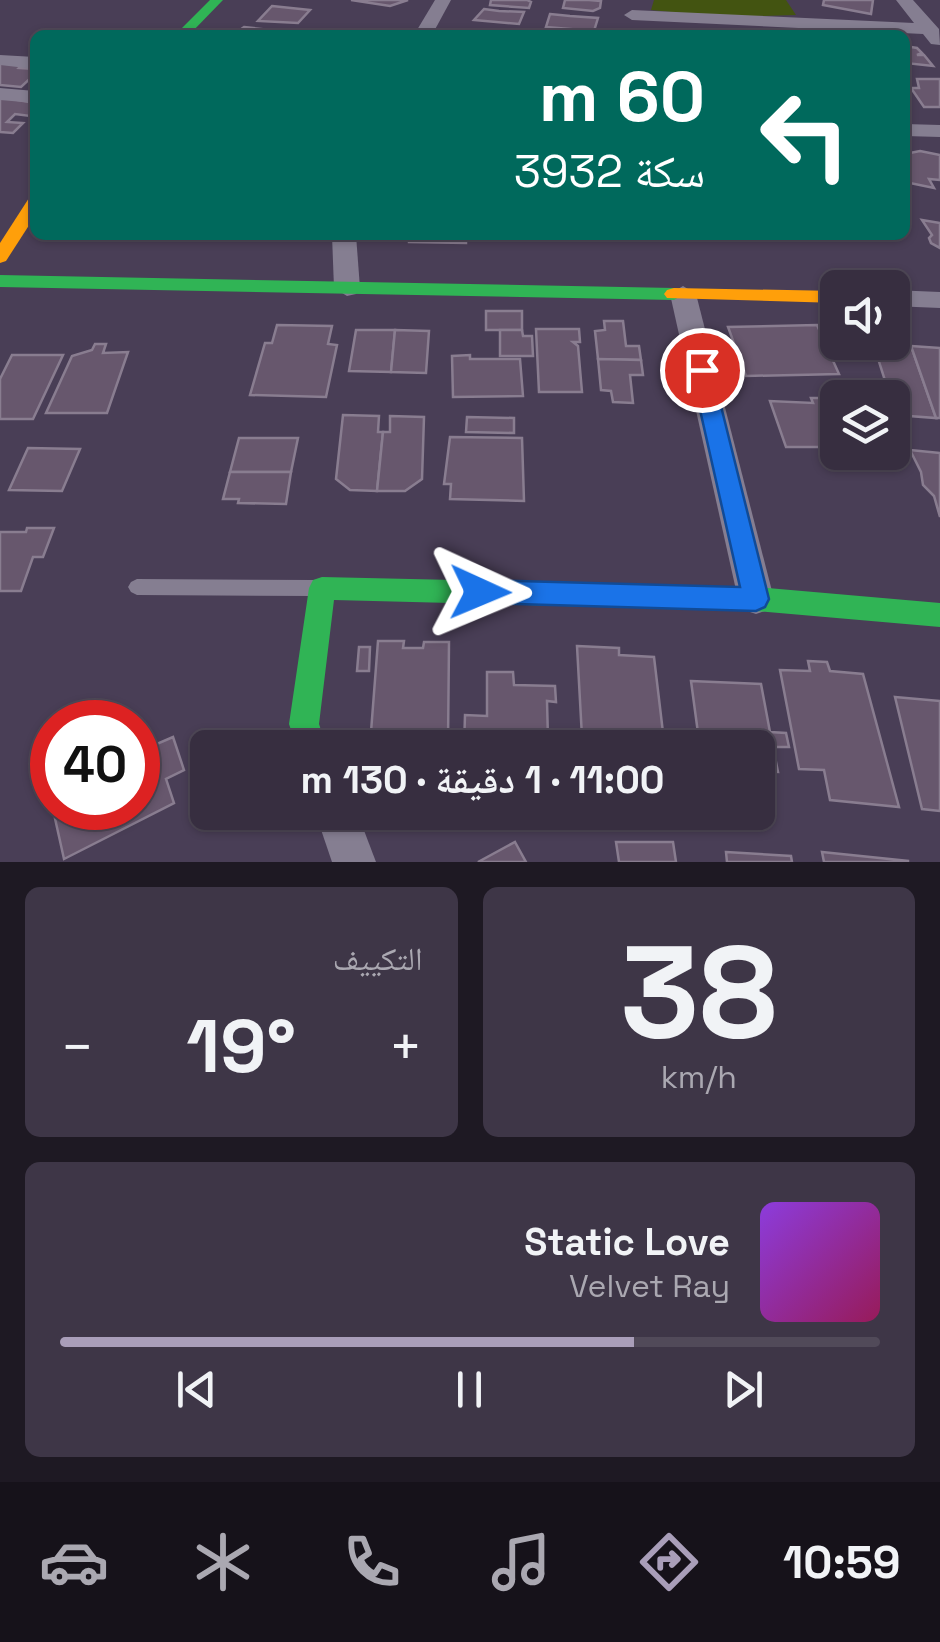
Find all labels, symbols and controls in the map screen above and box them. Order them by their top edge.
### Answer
text: 60 m [539,52,705,141]
icon: left [740,70,870,200]
text: سكة 3932 [514,143,705,200]
map controls [820,270,910,470]
button: sound [820,270,910,360]
pin [660,328,745,413]
icon: arrive [675,343,730,398]
button: layers [820,380,910,470]
position arrow [428,540,532,644]
speed limit sign: 40 [30,700,160,830]
text: 11:00 · 1 دقيقة · 130 m [301,756,664,804]
text: 38 [620,909,777,1075]
text: التكييف [333,939,423,979]
text: 19° [186,998,296,1094]
text: − [60,1012,94,1082]
text: + [388,1012,423,1082]
text: km/h [661,1057,737,1097]
text: Static Love [524,1218,730,1266]
text: Velvet Ray [569,1266,730,1306]
icon: previous [169,1362,224,1417]
icon: pause [442,1362,497,1417]
icon: next [716,1362,771,1417]
icon: car [39,1527,109,1597]
icon: climate [188,1527,258,1597]
icon: phone [337,1527,407,1597]
icon: music [486,1527,556,1597]
icon: directions [634,1527,704,1597]
text: 10:59 [783,1534,901,1591]

